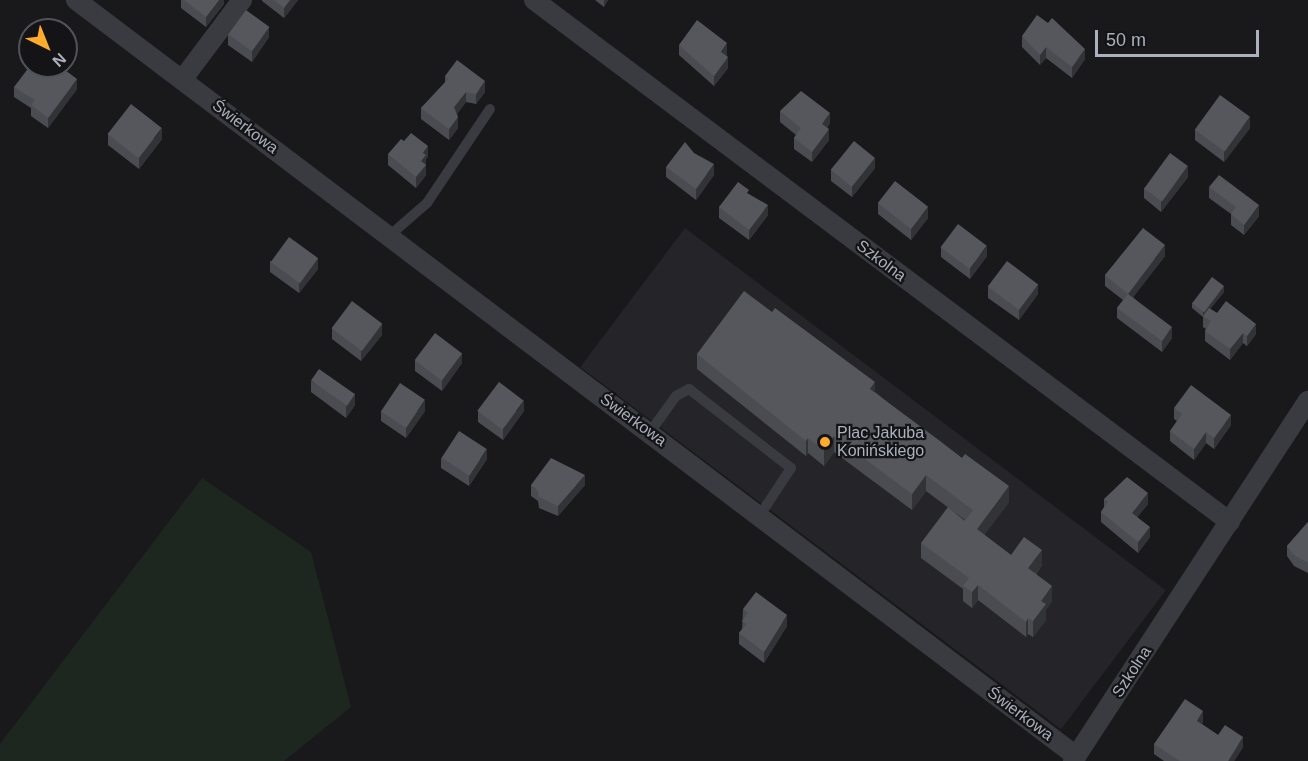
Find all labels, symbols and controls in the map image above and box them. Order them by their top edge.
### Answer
north arrow [18,18,78,78]
scale bar [1098,18,1262,56]
text: 50 m [1106,30,1146,50]
text: N [49,50,69,70]
street label: Świerkowa [208,96,282,158]
street label: Szkolna [852,236,910,286]
street label: Świerkowa [596,389,670,451]
place label: Plac Jakuba Konińskiego [837,423,924,461]
marker: Plac Jakuba Konińskiego [818,435,832,449]
street label: Szkolna [1108,643,1156,701]
street label: Świerkowa [983,683,1057,745]

